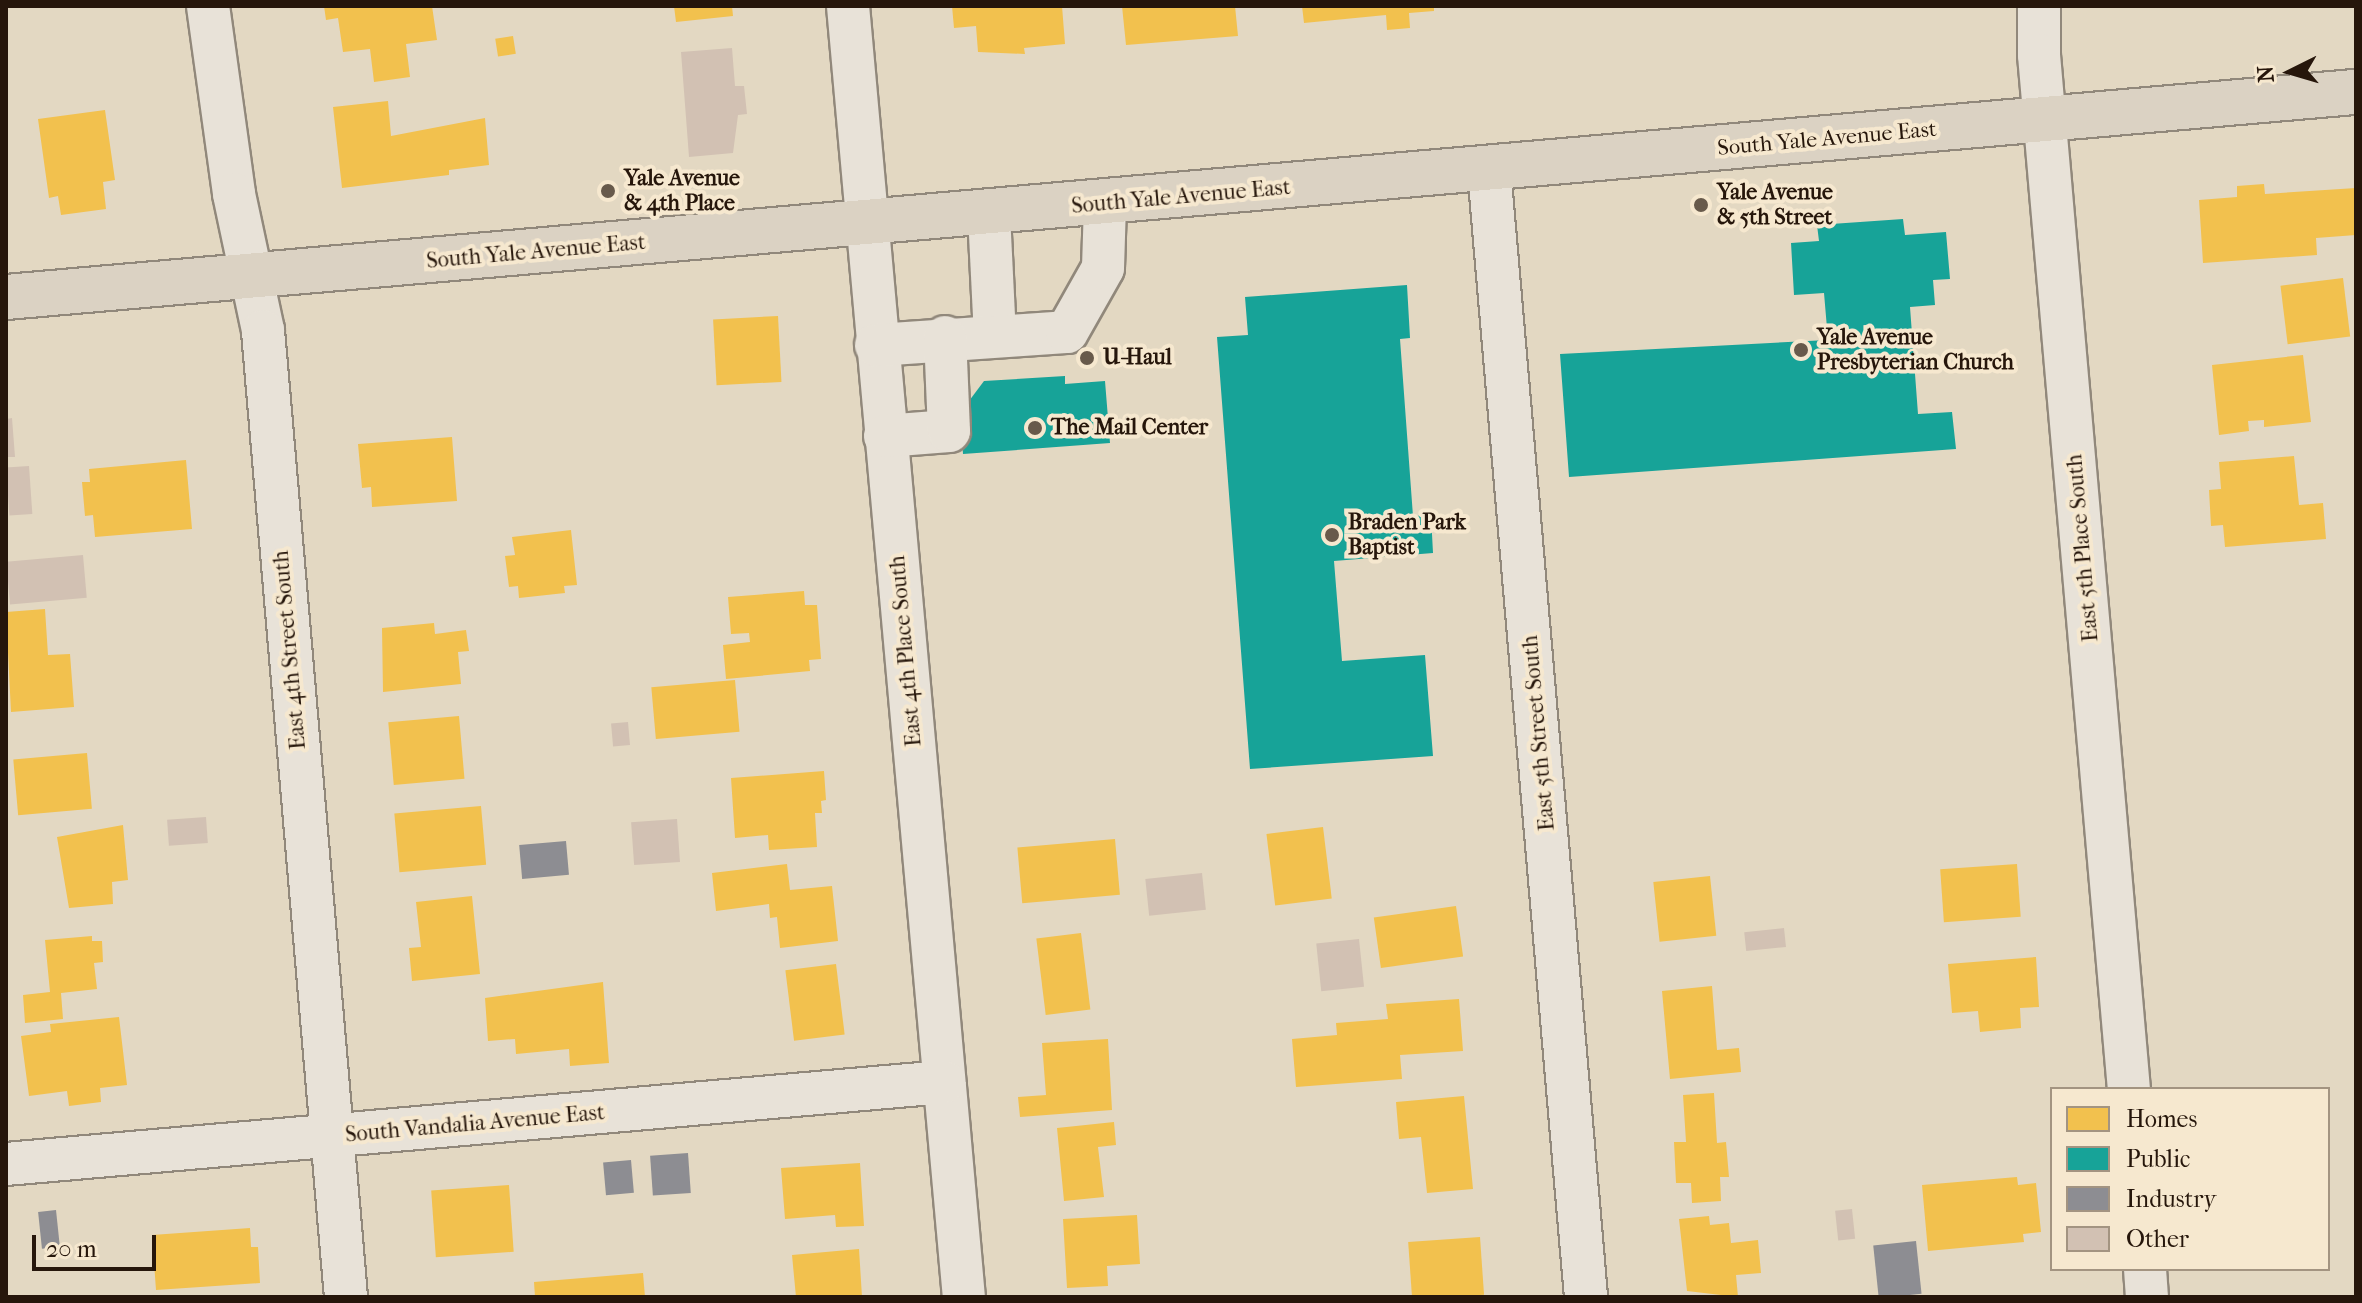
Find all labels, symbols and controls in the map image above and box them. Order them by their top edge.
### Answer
north arrow [2250,32,2330,112]
text: N [2252,65,2280,84]
street label: South Yale Avenue East [1716,116,1938,162]
place label: Yale Avenue & 4th Place [624,165,740,216]
street label: South Yale Avenue East [1070,174,1292,220]
place label: Yale Avenue & 5th Street [1717,179,1833,230]
marker: Yale Avenue & 4th Place [599,182,617,200]
marker: Yale Avenue & 5th Street [1692,196,1710,214]
street label: South Yale Avenue East [425,229,647,275]
place label: Yale Avenue Presbyterian Church [1817,324,2014,376]
marker: Yale Avenue Presbyterian Church [1792,341,1810,359]
place label: U-Haul [1103,345,1172,371]
marker: U-Haul [1078,349,1096,367]
place label: The Mail Center [1051,415,1208,441]
marker: The Mail Center [1026,419,1044,437]
street label: East 5th Place South [2062,453,2104,643]
place label: Braden Park Baptist [1348,509,1466,560]
marker: Braden Park Baptist [1323,526,1341,544]
street label: East 4th Street South [268,549,312,751]
street label: East 4th Place South [884,554,928,748]
street label: East 5th Street South [1517,634,1561,832]
legend [2050,1087,2330,1271]
street label: South Vandalia Avenue East [344,1100,606,1148]
text: Homes [2126,1105,2197,1133]
text: Public [2126,1145,2190,1173]
text: Industry [2126,1185,2216,1213]
scale bar [36,1219,160,1269]
text: Other [2126,1225,2189,1253]
text: 20 m [46,1235,97,1263]

